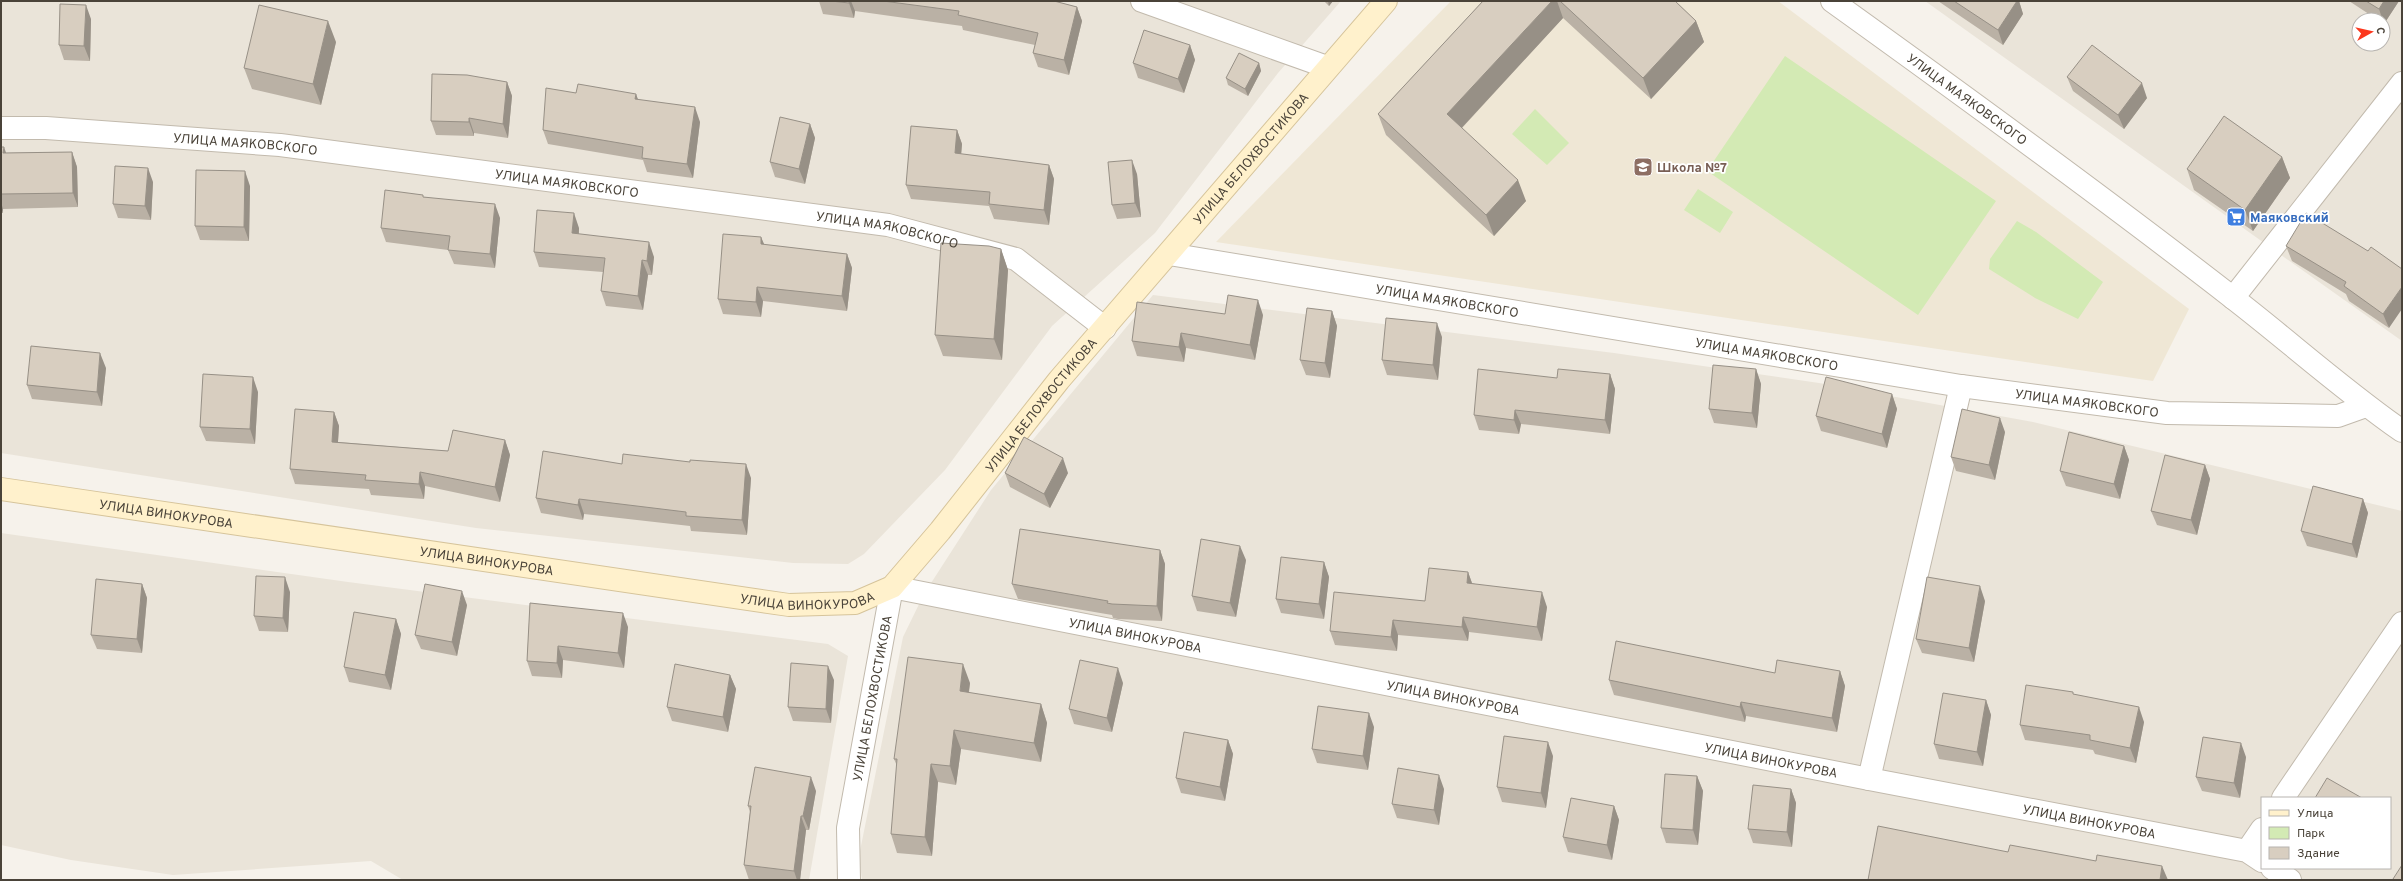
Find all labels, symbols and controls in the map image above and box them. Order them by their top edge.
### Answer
north arrow [2351,12,2391,52]
text: С [2372,26,2387,35]
street label: УЛИЦА МАЯКОВСКОГО [1903,51,2029,150]
street label: УЛИЦА БЕЛОХВОСТИКОВА [1191,90,1313,228]
street label: УЛИЦА МАЯКОВСКОГО [172,131,318,160]
school or university icon: Школа №7 [1632,156,1654,178]
place label: Школа №7 [1657,161,1727,177]
street label: УЛИЦА МАЯКОВСКОГО [494,167,640,202]
supermarket icon: Маяковский [2225,206,2247,228]
street label: УЛИЦА МАЯКОВСКОГО [815,210,960,253]
place label: Маяковский [2250,211,2329,227]
street label: УЛИЦА МАЯКОВСКОГО [1374,283,1520,322]
street label: УЛИЦА БЕЛОХВОСТИКОВА [983,335,1102,477]
street label: УЛИЦА МАЯКОВСКОГО [1694,336,1839,375]
street label: УЛИЦА МАЯКОВСКОГО [2014,387,2160,422]
street label: УЛИЦА ВИНОКУРОВА [98,498,234,533]
street label: УЛИЦА ВИНОКУРОВА [418,545,555,580]
street label: УЛИЦА ВИНОКУРОВА [739,589,878,615]
street label: УЛИЦА БЕЛОХВОСТИКОВА [851,614,897,783]
street label: УЛИЦА ВИНОКУРОВА [1067,616,1203,658]
street label: УЛИЦА ВИНОКУРОВА [1385,678,1521,720]
street label: УЛИЦА ВИНОКУРОВА [1703,741,1839,783]
legend [2261,797,2391,869]
street label: УЛИЦА ВИНОКУРОВА [2021,802,2157,844]
text: Улица [2297,806,2333,822]
text: Парк [2297,826,2325,842]
text: Здание [2297,846,2340,862]

